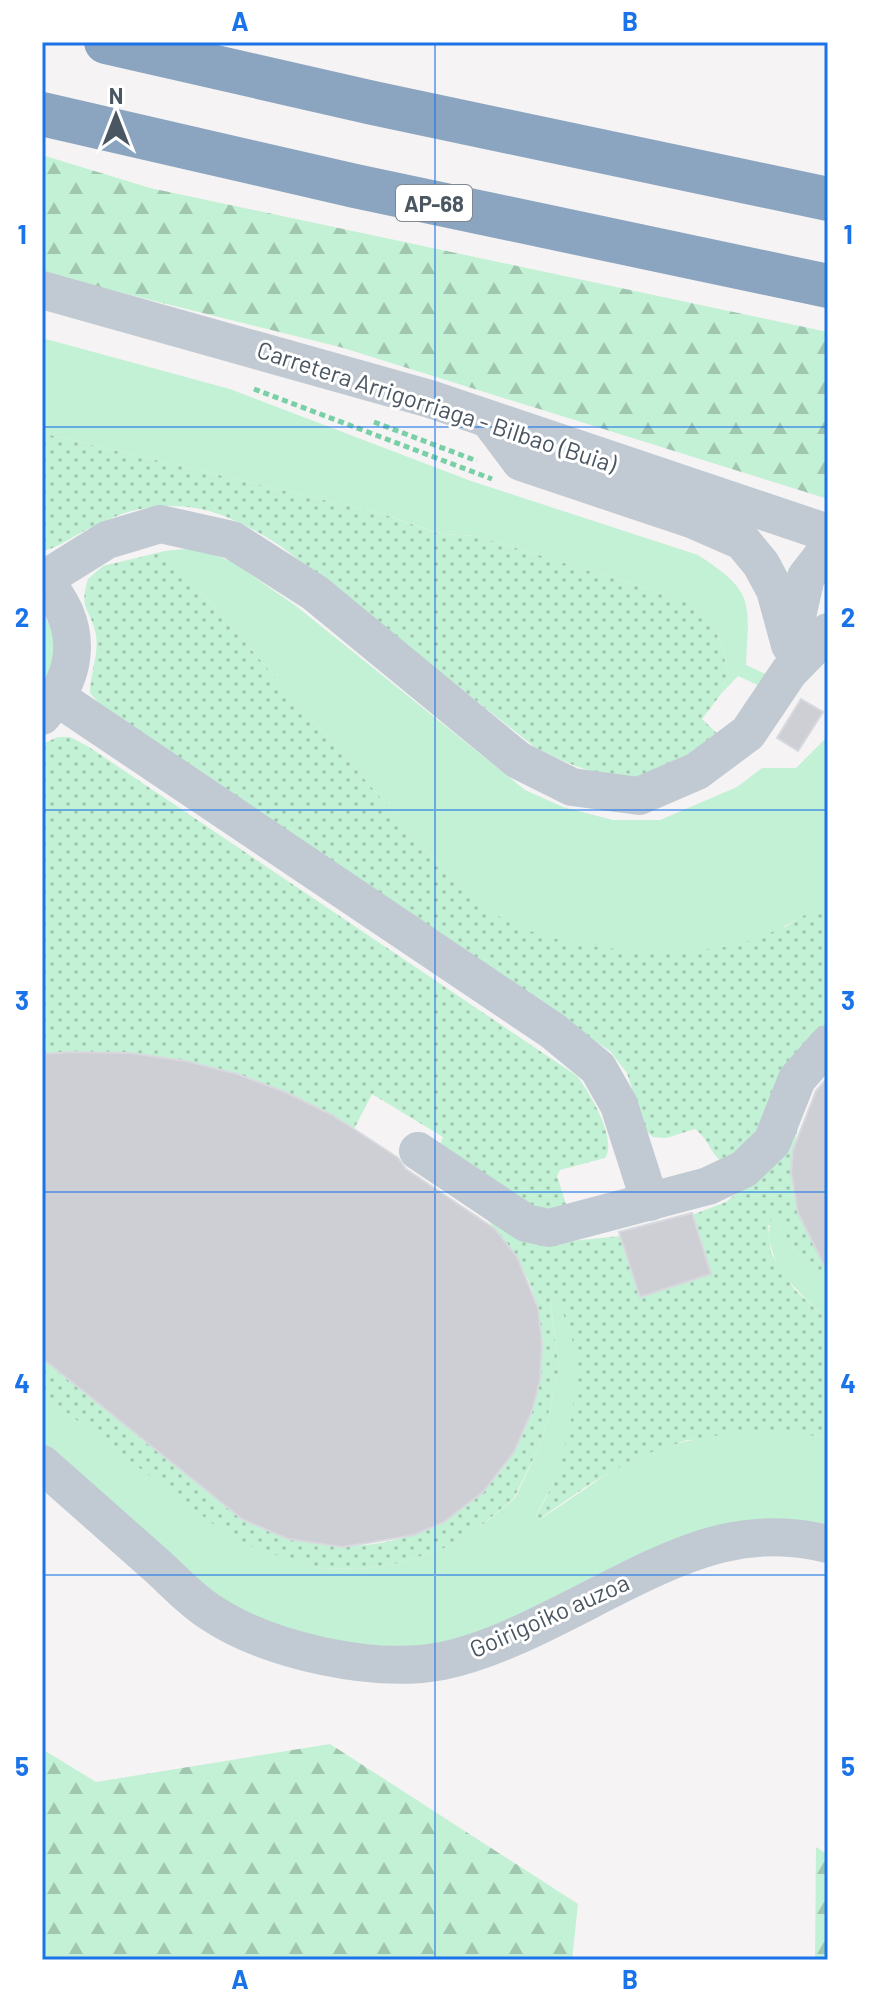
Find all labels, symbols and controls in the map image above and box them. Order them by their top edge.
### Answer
text: A [231,5,249,36]
text: B [622,5,638,36]
north arrow [76,76,156,156]
text: N [109,82,123,108]
road number: AP-68 [396,185,472,221]
text: 1 [17,218,27,249]
text: 1 [843,218,853,249]
street label: Carretera Arrigorriaga - Bilbao (Buia) [254,334,621,478]
text: 2 [15,601,29,632]
text: 2 [841,601,855,632]
text: 3 [15,984,29,1015]
text: 3 [841,984,855,1015]
text: 4 [14,1367,30,1398]
text: 4 [840,1367,856,1398]
street label: Goirigoiko auzoa [465,1567,633,1663]
text: 5 [15,1750,29,1781]
text: 5 [841,1750,855,1781]
text: A [231,1963,249,1994]
text: B [622,1963,638,1994]

